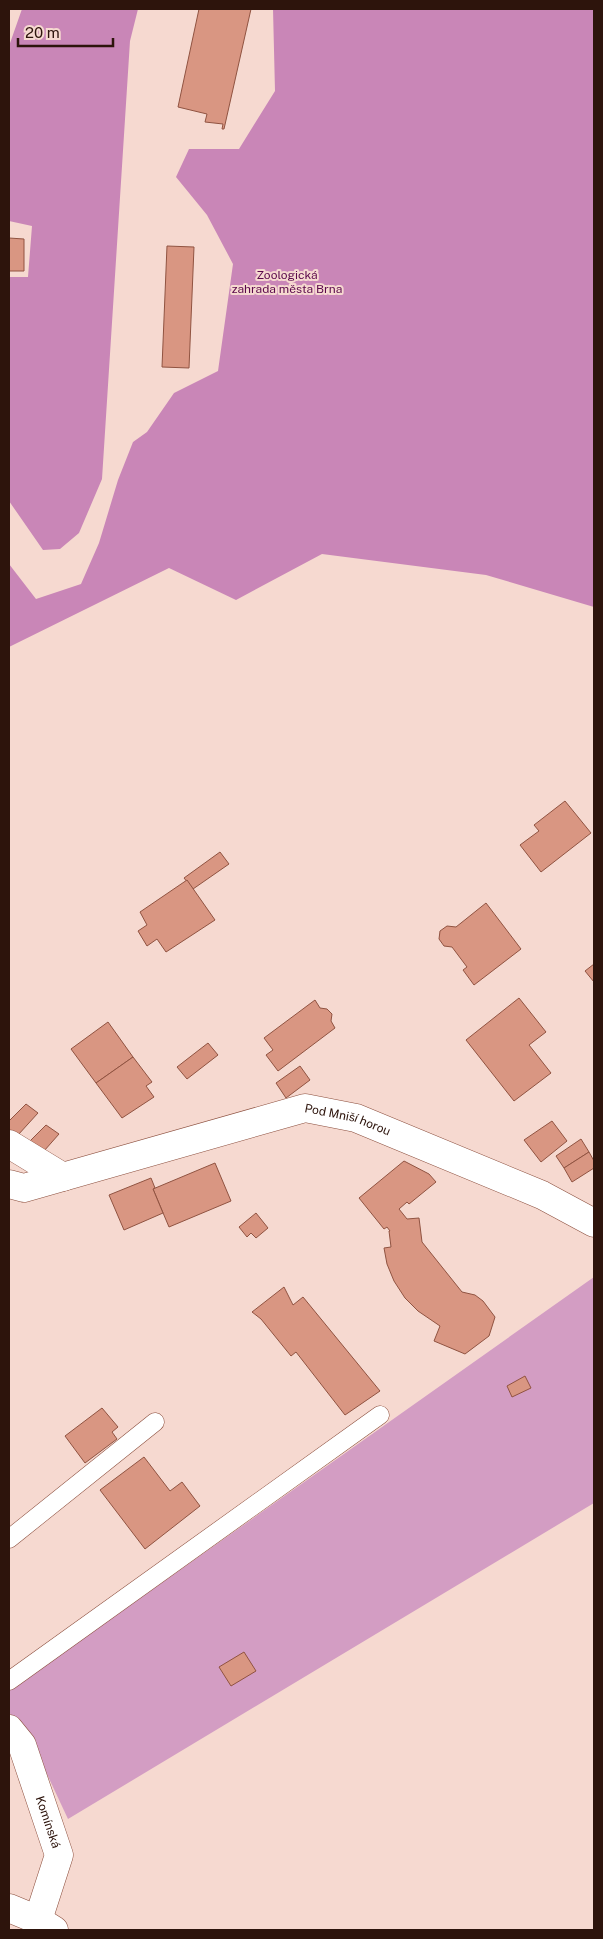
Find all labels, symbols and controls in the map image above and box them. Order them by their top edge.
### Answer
scale bar [18,15,112,47]
text: 20 m [25,24,60,41]
park label: Zoologická zahrada města Brna [232,268,342,296]
street label: Pod Mniší horou [303,1101,393,1139]
street label: Komínská [33,1794,63,1850]

